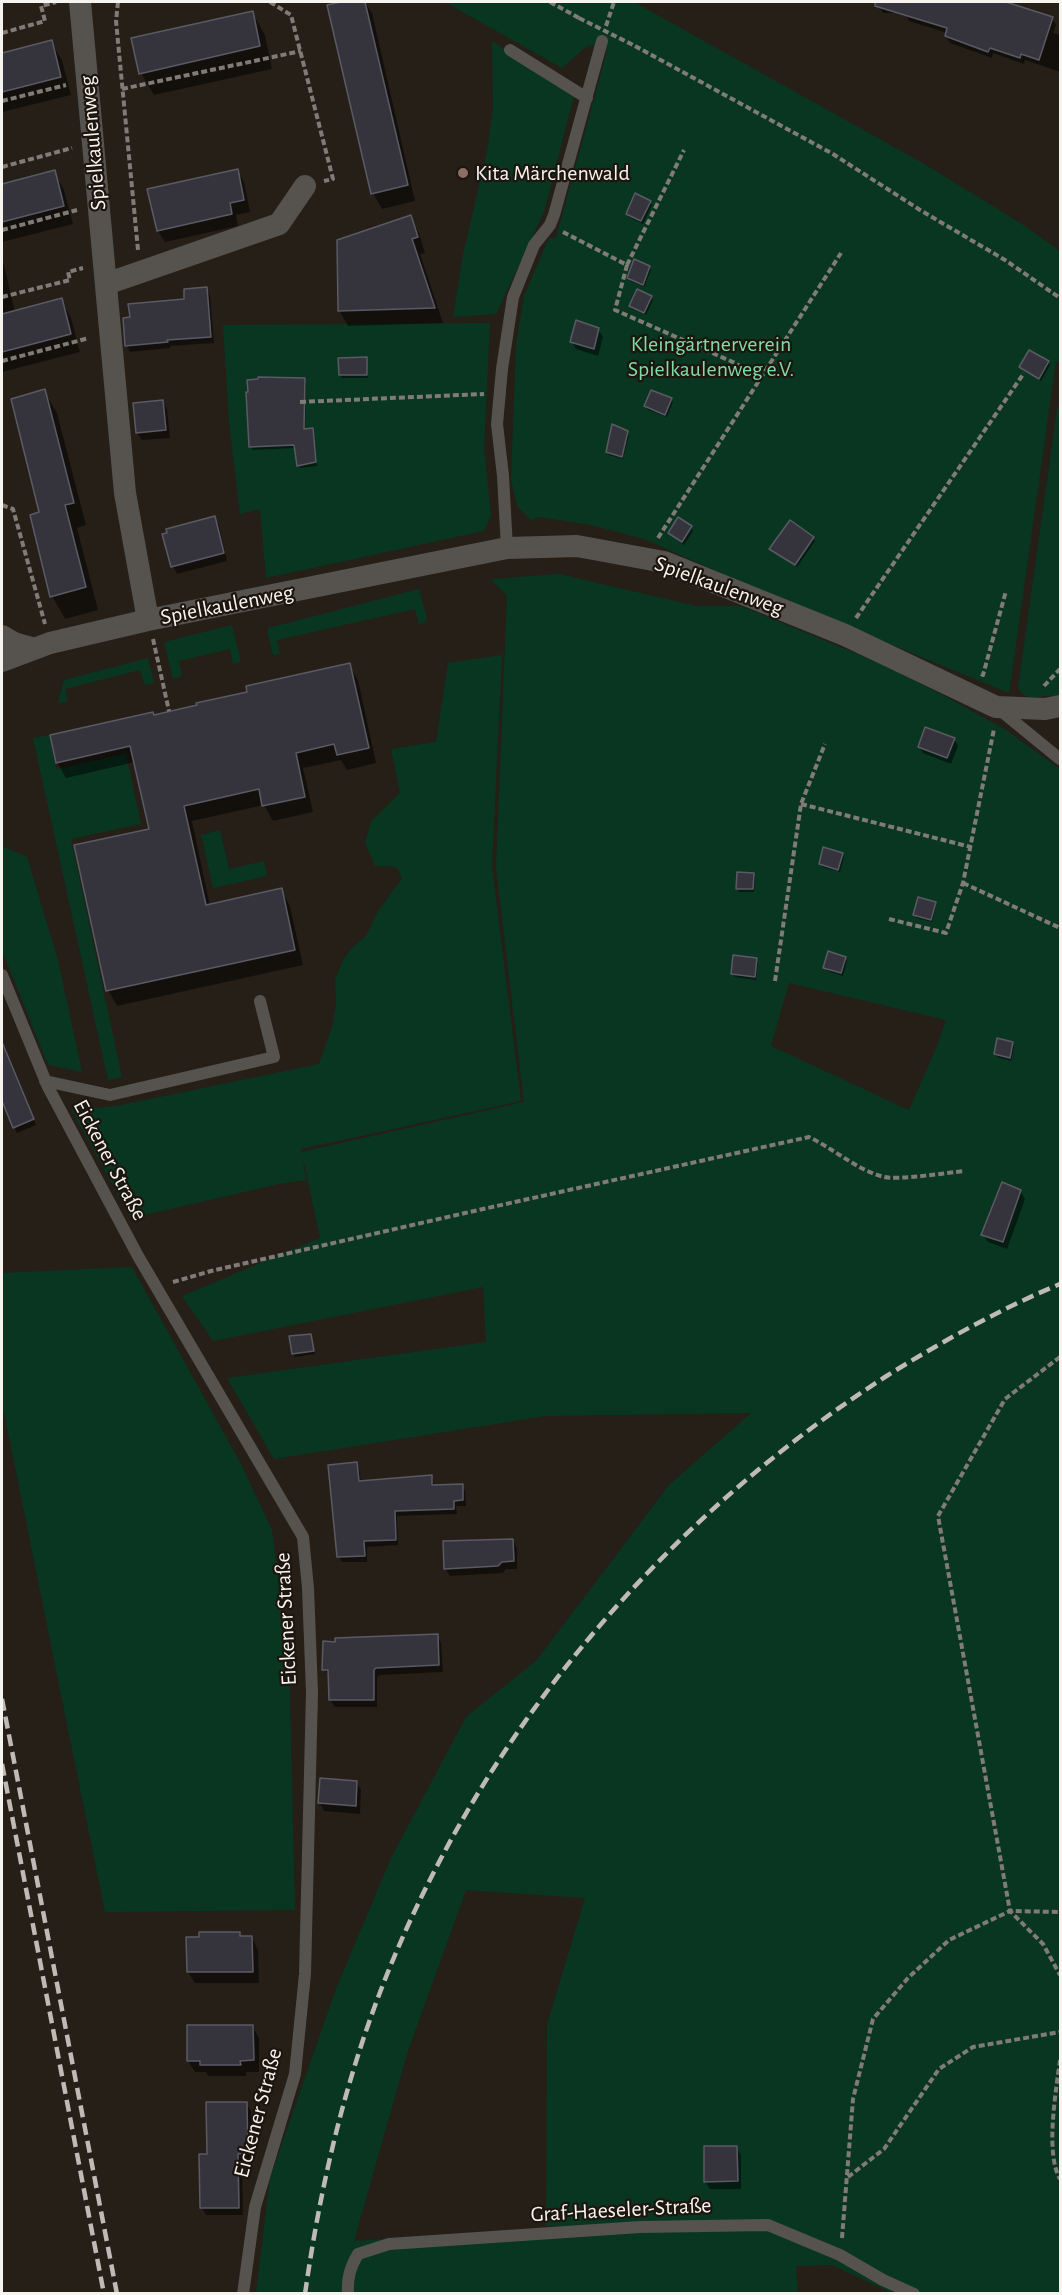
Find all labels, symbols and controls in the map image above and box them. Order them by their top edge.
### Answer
street label: Spielkaulenweg [74,75,112,211]
place label: Kita Märchenwald [475,160,630,186]
marker: Kita Märchenwald [456,166,470,180]
park label: Kleingärtnerverein Spielkaulenweg e.V. [628,331,794,382]
street label: Spielkaulenweg [651,550,787,622]
street label: Spielkaulenweg [158,579,296,631]
street label: Eickener Straße [67,1095,153,1225]
street label: Eickener Straße [269,1552,303,1686]
street label: Eickener Straße [228,2045,288,2181]
street label: Graf-Haeseler-Straße [530,2192,712,2228]

